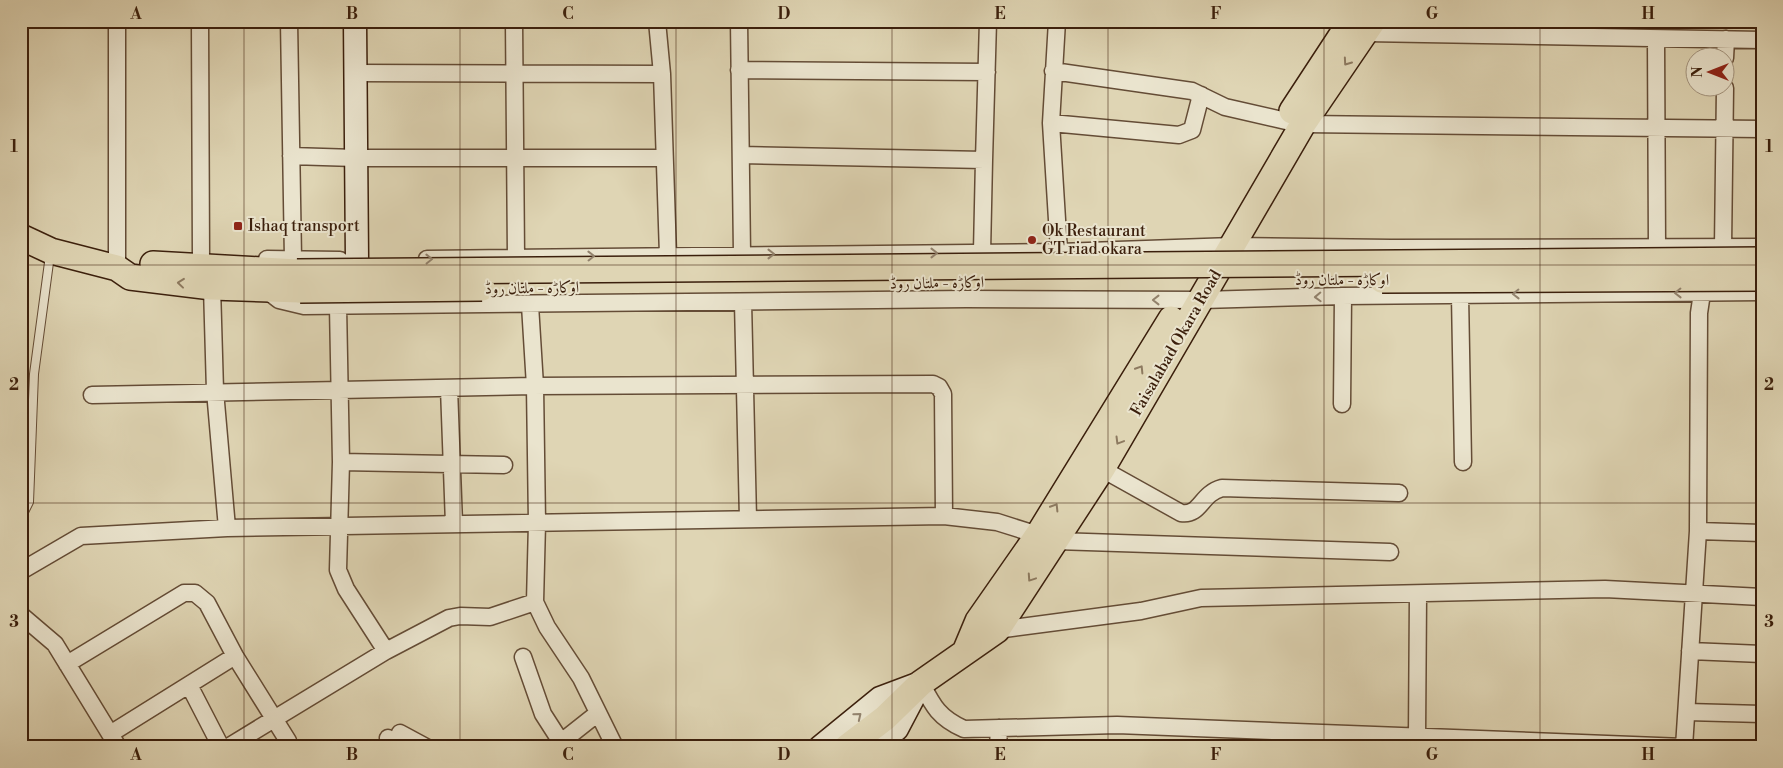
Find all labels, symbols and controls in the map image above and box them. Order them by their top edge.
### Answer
text: A [129,4,142,24]
text: B [346,4,358,24]
text: C [562,4,574,24]
text: D [778,4,791,24]
text: E [994,4,1006,24]
text: F [1210,4,1222,24]
text: G [1426,4,1439,24]
text: H [1641,4,1655,24]
north arrow [1686,48,1736,98]
one-way arrow [1344,56,1353,66]
text: N [1689,66,1707,78]
text: 1 [10,137,18,157]
text: 1 [1765,137,1773,157]
place label: Ishaq transport [248,216,360,236]
marker: Ishaq transport [232,220,244,232]
place label: Ok Restaurant GT riad okara [1042,221,1146,259]
marker: Ok Restaurant GT riad okara [1026,234,1038,246]
one-way arrow [930,247,938,258]
one-way arrow [768,249,776,259]
one-way arrow [588,251,596,261]
one-way arrow [425,253,433,264]
street label: Faisalabad Okara Road [1126,266,1226,420]
street label: اوکاڑہ - ملتان روڈ [1295,270,1389,290]
street label: اوکاڑہ - ملتان روڈ [890,272,984,294]
street label: اوکاڑہ - ملتان روڈ [485,277,579,299]
one-way arrow [177,278,185,289]
one-way arrow [1674,288,1682,298]
one-way arrow [1511,289,1519,299]
one-way arrow [1314,291,1322,302]
one-way arrow [1151,295,1159,305]
one-way arrow [1134,365,1144,374]
text: 2 [9,375,19,395]
text: 2 [1764,375,1774,395]
one-way arrow [1115,435,1125,444]
one-way arrow [1049,504,1059,513]
one-way arrow [1028,572,1037,582]
text: 3 [9,612,19,632]
text: 3 [1764,612,1774,632]
one-way arrow [853,713,862,722]
text: A [129,745,142,765]
text: B [346,745,358,765]
text: C [562,745,574,765]
text: D [778,745,791,765]
text: E [994,745,1006,765]
text: F [1210,745,1222,765]
text: G [1426,745,1439,765]
text: H [1641,745,1655,765]

